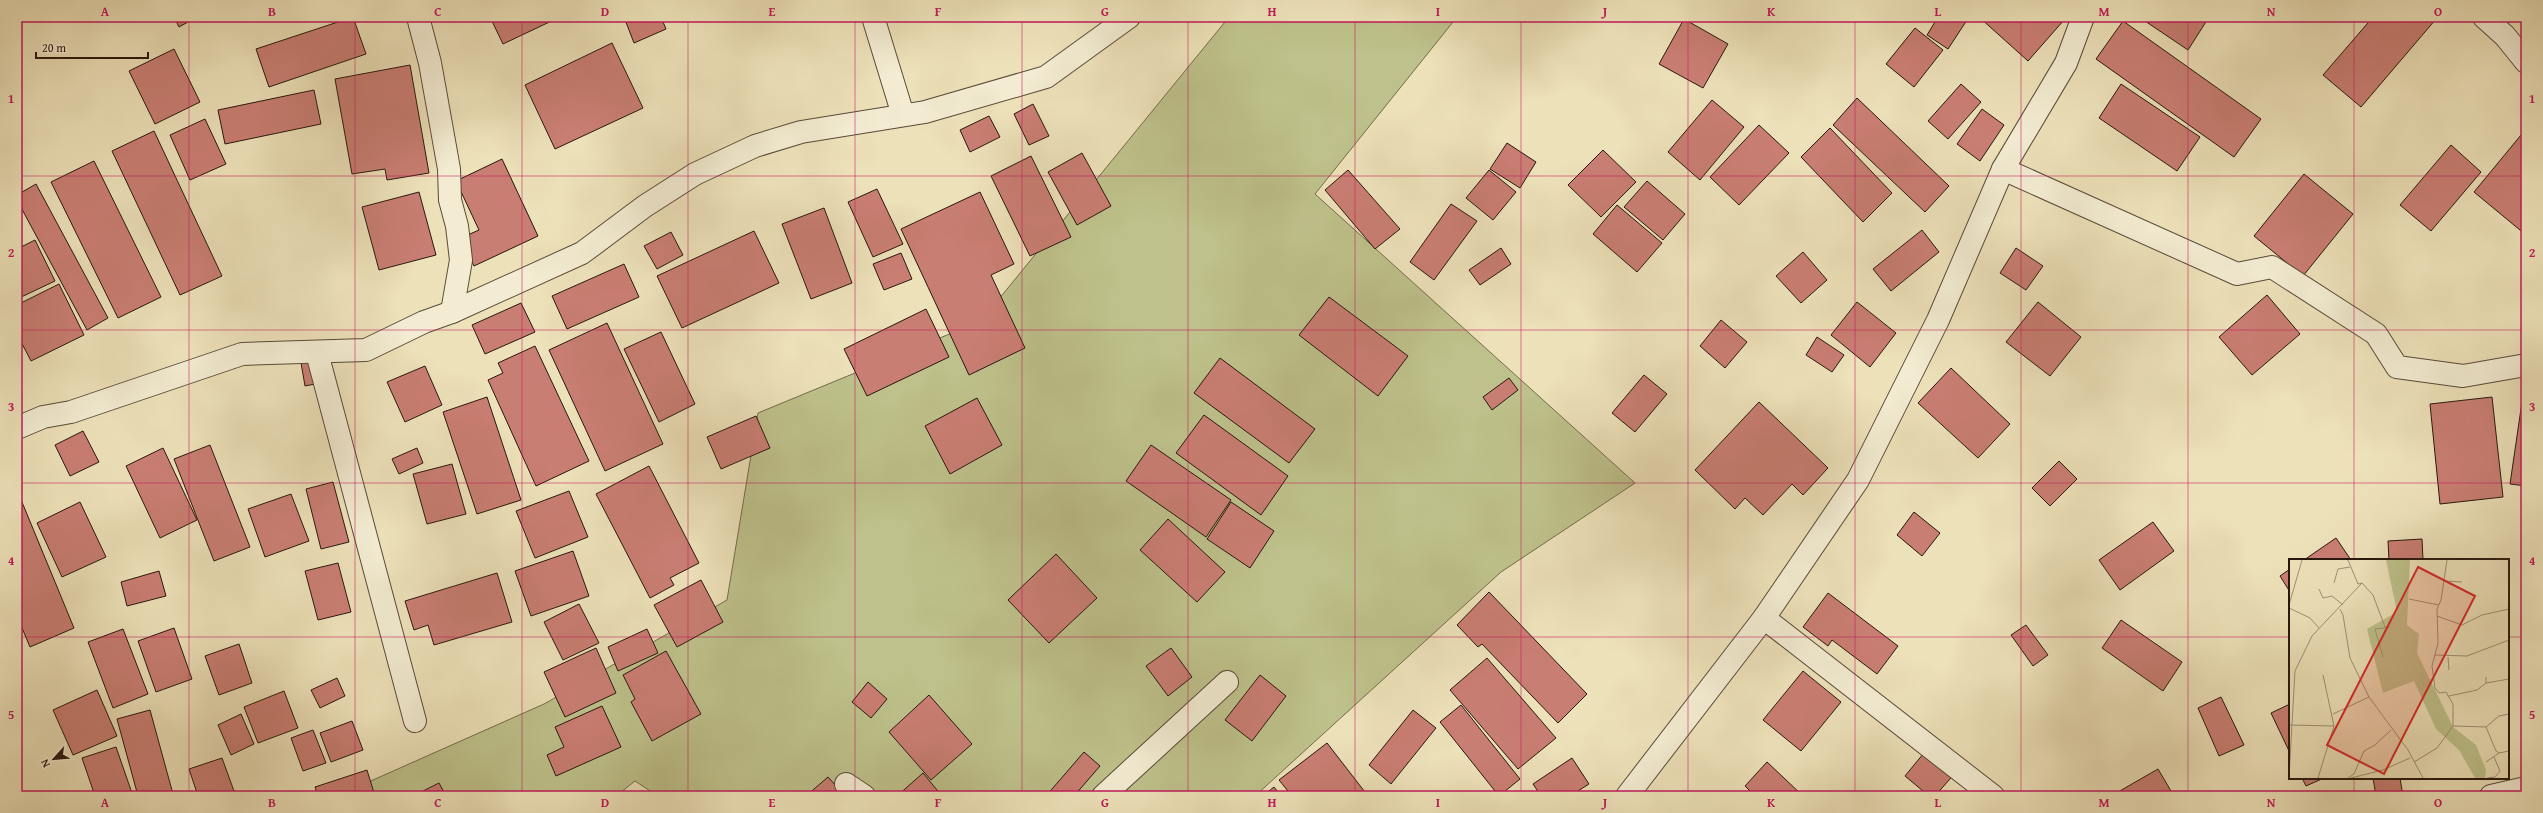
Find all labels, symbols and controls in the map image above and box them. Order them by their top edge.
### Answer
text: A [101,2,110,21]
text: B [268,2,276,21]
text: C [434,2,442,21]
text: D [601,2,609,21]
text: E [769,2,776,21]
text: F [935,2,942,21]
text: G [1101,2,1109,21]
text: H [1267,2,1277,21]
text: I [1436,2,1440,21]
text: J [1601,2,1608,21]
text: K [1767,2,1776,21]
text: L [1935,2,1942,21]
text: M [2098,2,2110,21]
text: N [2267,2,2276,21]
text: O [2434,2,2442,21]
scale bar [36,34,148,60]
text: 20 m [42,39,66,56]
text: 1 [8,89,14,108]
text: 1 [2529,89,2535,108]
text: 2 [8,243,15,262]
text: 2 [2529,243,2536,262]
text: 3 [8,397,14,416]
text: 3 [2529,397,2535,416]
text: 4 [8,551,15,570]
text: 4 [2529,551,2536,570]
inset map [2289,559,2509,779]
text: 5 [8,705,15,724]
text: 5 [2529,705,2536,724]
north arrow [34,739,74,779]
text: N [36,756,54,770]
text: A [101,793,110,812]
text: B [268,793,276,812]
text: C [434,793,442,812]
text: D [601,793,609,812]
text: E [769,793,776,812]
text: F [935,793,942,812]
text: G [1101,793,1109,812]
text: H [1267,793,1277,812]
text: I [1436,793,1440,812]
text: J [1601,793,1608,812]
text: K [1767,793,1776,812]
text: L [1935,793,1942,812]
text: M [2098,793,2110,812]
text: N [2267,793,2276,812]
text: O [2434,793,2442,812]

